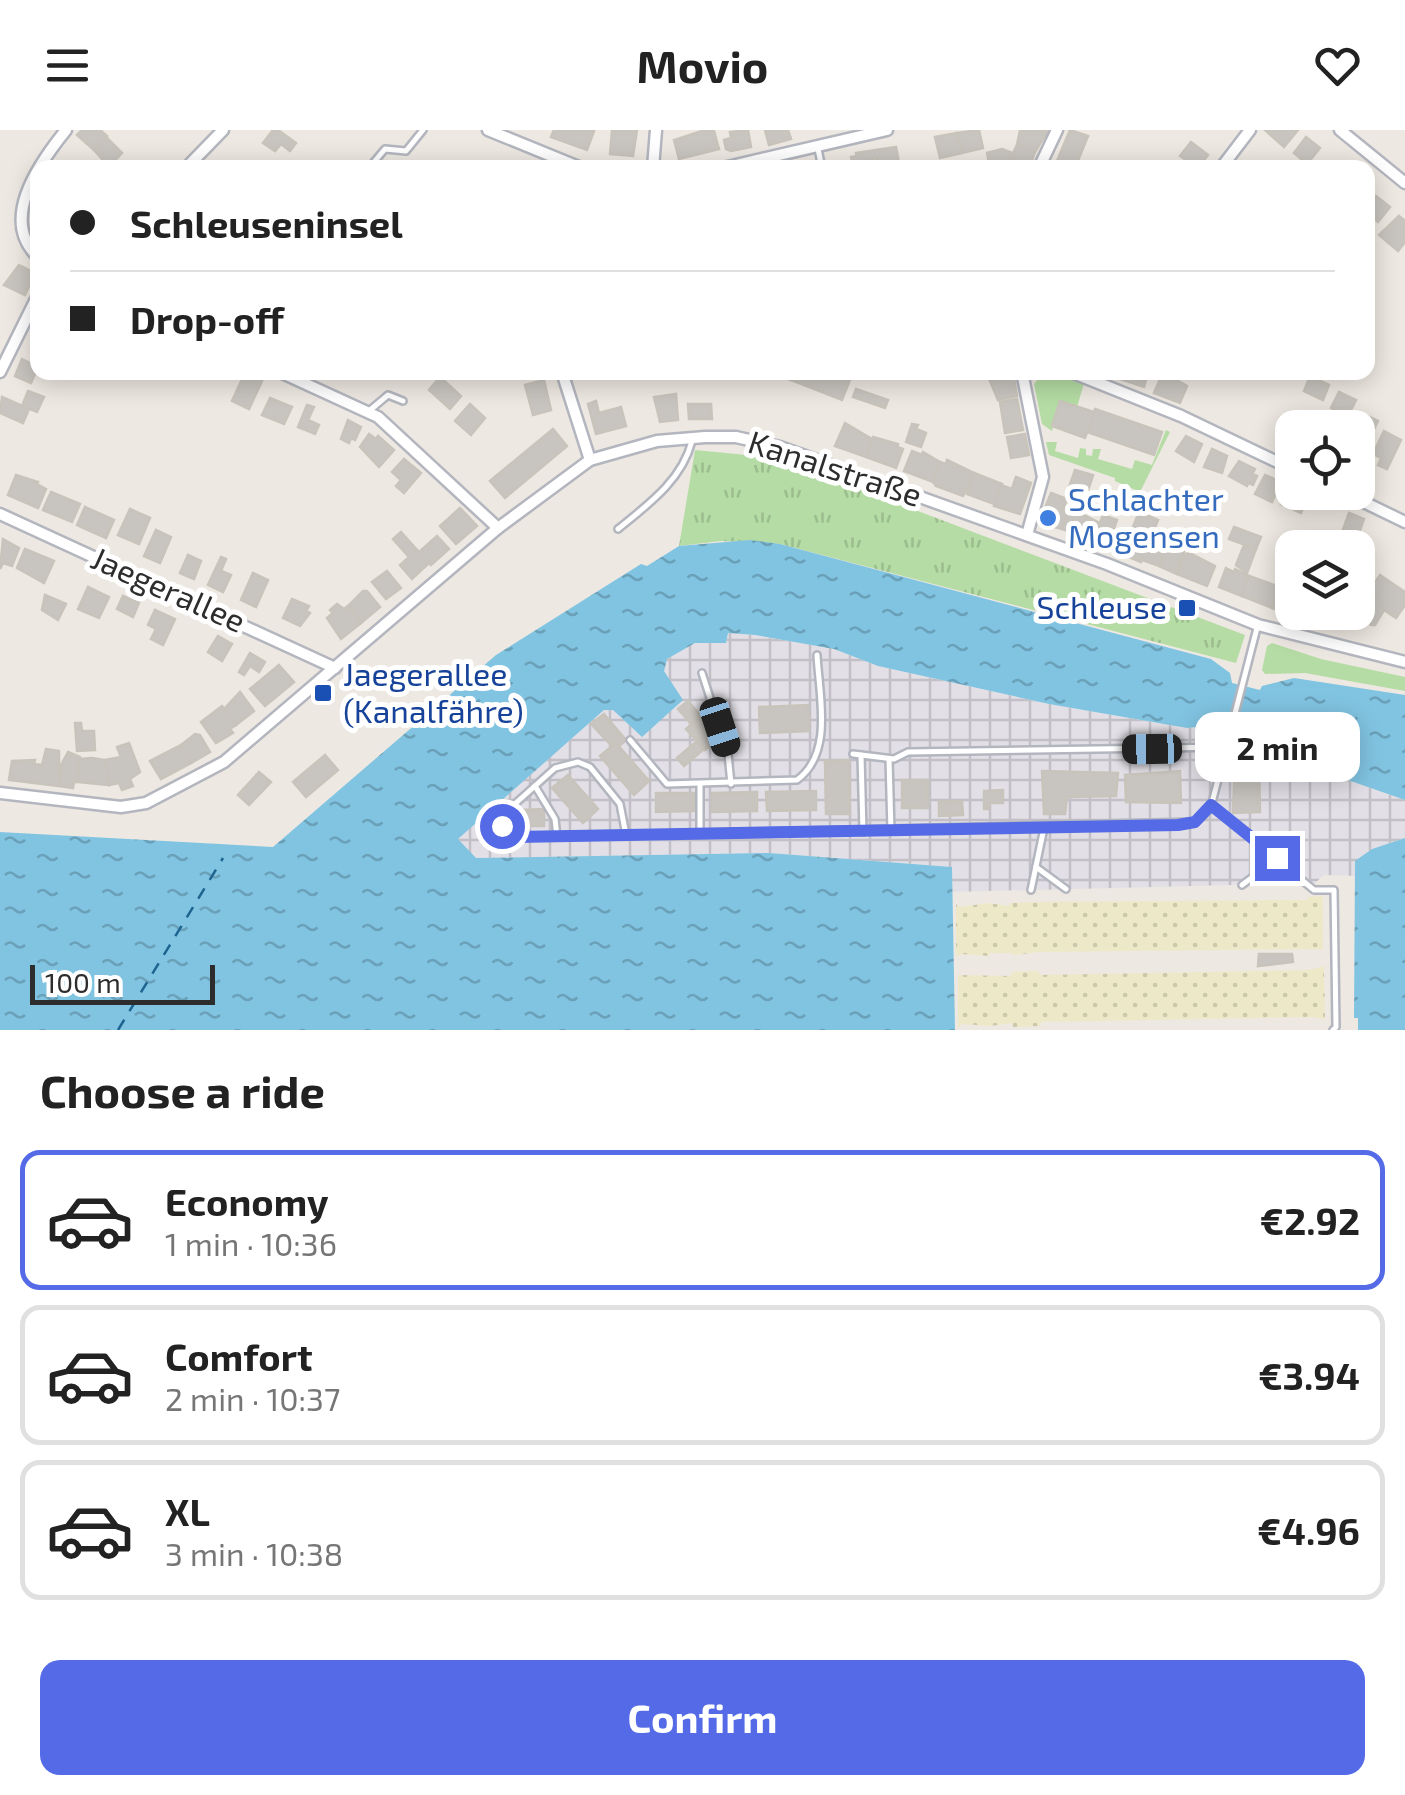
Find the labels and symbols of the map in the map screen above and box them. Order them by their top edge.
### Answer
street label: Kanalstraße [744,421,927,513]
place label: Schlachter Mogensen [1068,479,1224,554]
marker: Schlachter Mogensen [1037,507,1059,529]
street label: Jaegerallee [86,537,252,639]
place label: Schleuse [1036,587,1167,625]
marker: Schleuse [1176,597,1198,619]
place label: Jaegerallee (Kanalfähre) [343,654,524,729]
marker: Jaegerallee (Kanalfähre) [312,682,334,704]
car [696,694,744,760]
callout: 2 min [1194,713,1360,783]
car [1122,733,1182,765]
route start [480,804,525,849]
route end [1255,836,1300,881]
scale bar [30,960,215,1004]

